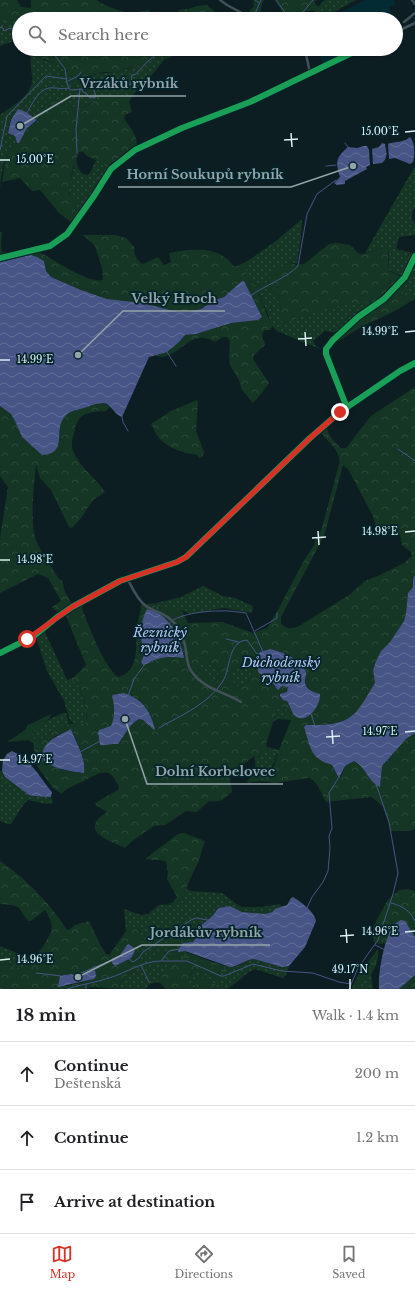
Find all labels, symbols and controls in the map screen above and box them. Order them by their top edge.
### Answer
search box [12,12,403,56]
icon: search [26,23,48,45]
text: Search here [58,25,149,44]
callout: Vrzáků rybník [71,71,186,96]
text: Vrzáků rybník [79,75,179,92]
text: 15.00°E [361,125,399,138]
text: 15.00°E [16,153,54,166]
callout: Horní Soukupů rybník [118,162,291,187]
text: Horní Soukupů rybník [126,166,284,183]
callout: Velký Hroch [123,286,225,311]
text: Velký Hroch [130,290,217,307]
text: 14.99°E [362,325,398,338]
text: 14.99°E [17,353,53,366]
route end [331,403,349,421]
text: 14.98°E [362,525,398,538]
text: 14.98°E [17,553,53,566]
water label: Řeznický rybník [132,624,187,656]
route start [18,630,36,648]
water label: Důchodenský rybník [241,654,321,686]
text: 14.97°E [362,725,398,738]
text: 14.97°E [17,753,53,766]
callout: Dolní Korbelovec [147,759,283,784]
text: Dolní Korbelovec [155,763,275,780]
callout: Jordákův rybník [142,920,270,945]
text: Jordákův rybník [147,924,262,941]
text: 14.96°E [362,925,398,938]
text: 14.96°E [17,953,53,966]
text: 49.17°N [332,963,368,976]
text: 18 min [16,1005,76,1026]
text: Walk · 1.4 km [312,1007,399,1024]
text: Continue [54,1056,129,1075]
icon: ahead [16,1063,38,1085]
text: 200 m [355,1065,399,1082]
text: Deštenská [54,1075,121,1092]
icon: ahead [16,1127,38,1149]
text: Continue [54,1128,129,1147]
text: 1.2 km [356,1129,399,1146]
icon: arrive [16,1191,38,1213]
text: Arrive at destination [54,1192,215,1211]
tab: Map [50,1243,75,1281]
tab: Directions [174,1243,233,1281]
tab: Saved [332,1243,365,1281]

